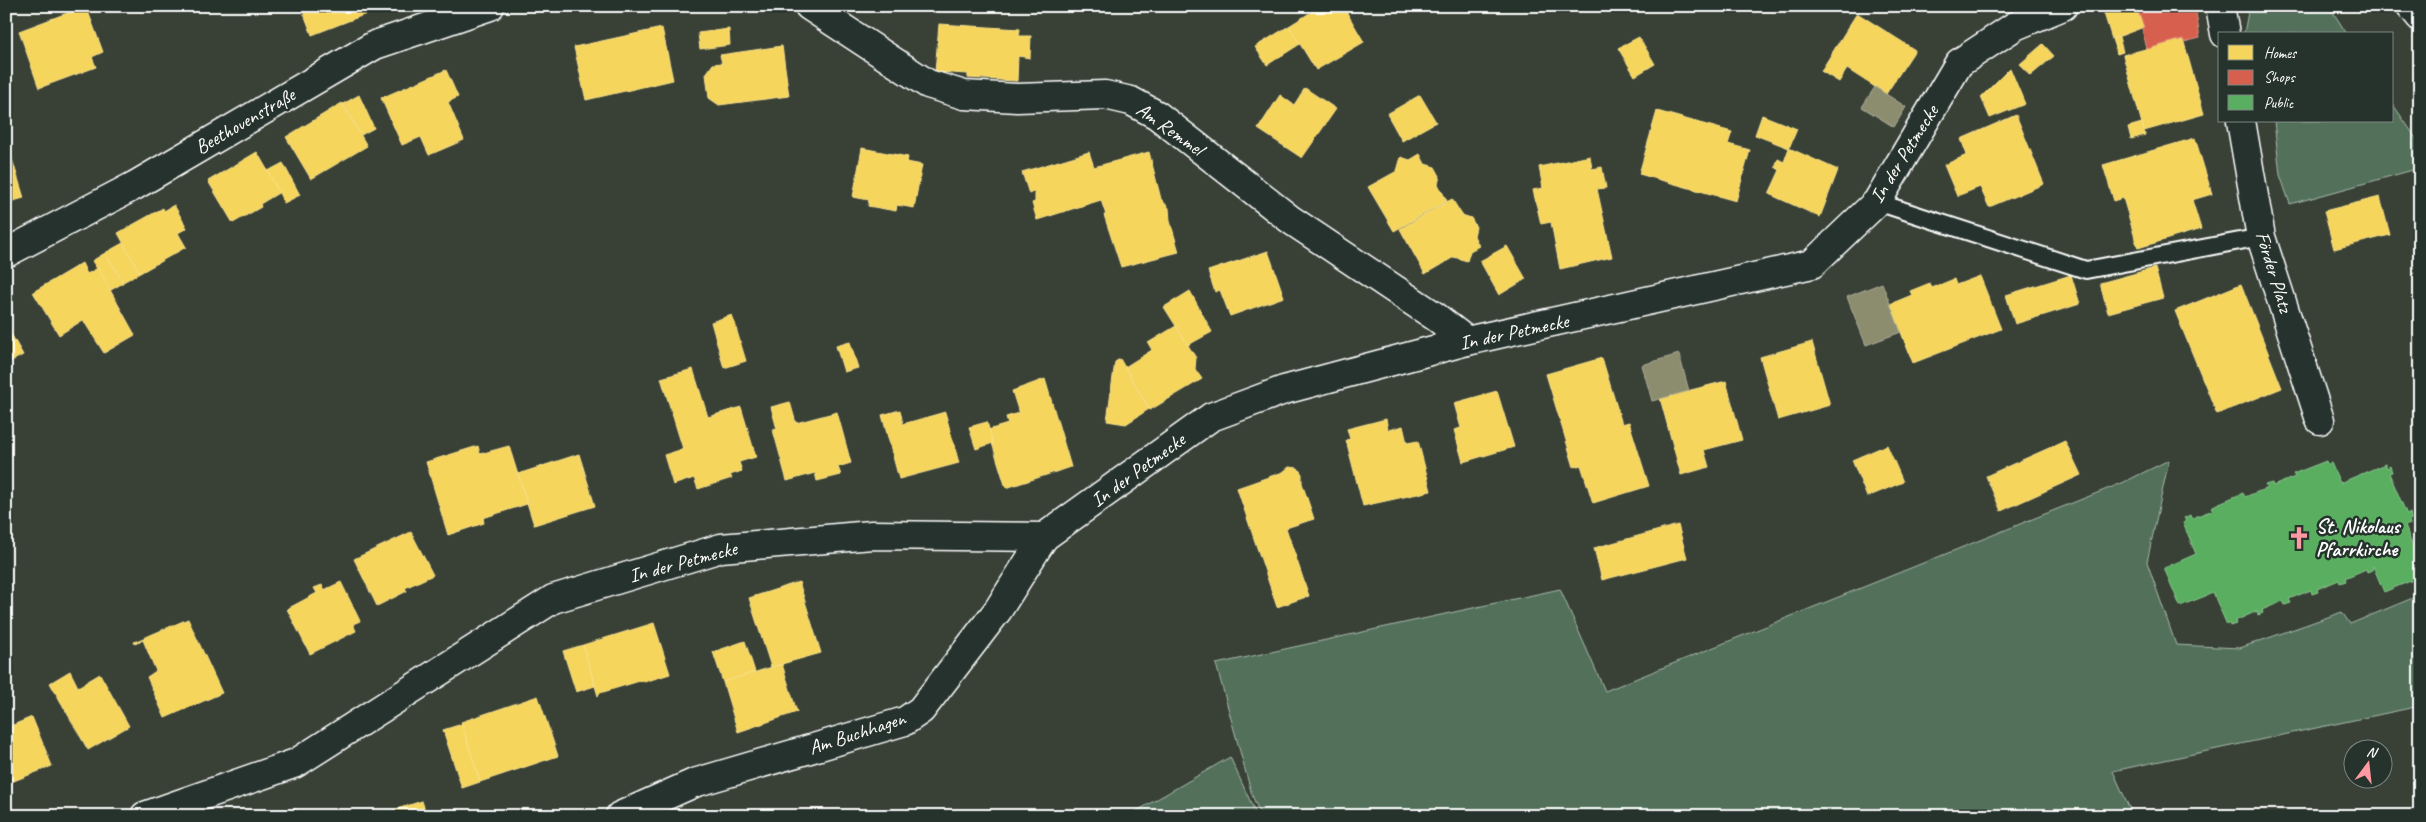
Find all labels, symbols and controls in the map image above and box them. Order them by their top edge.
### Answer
legend [2218,32,2394,122]
text: Homes [2264,44,2298,63]
text: Shops [2264,68,2297,87]
street label: Beethovenstraße [191,82,301,160]
text: Public [2264,94,2294,113]
street label: Am Remmel [1132,97,1211,163]
street label: In der Petmecke [1864,99,1945,208]
street label: Förder Platz [2250,228,2299,317]
street label: In der Petmecke [1457,308,1572,356]
street label: In der Petmecke [1086,426,1191,513]
place label: St. Nikolaus Pfarrkirche [2316,514,2401,562]
church icon: St. Nikolaus Pfarrkirche [2286,525,2312,551]
street label: In der Petmecke [626,535,741,588]
street label: Am Buchhagen [806,705,909,760]
north arrow [2344,740,2394,790]
text: N [2365,743,2380,762]

